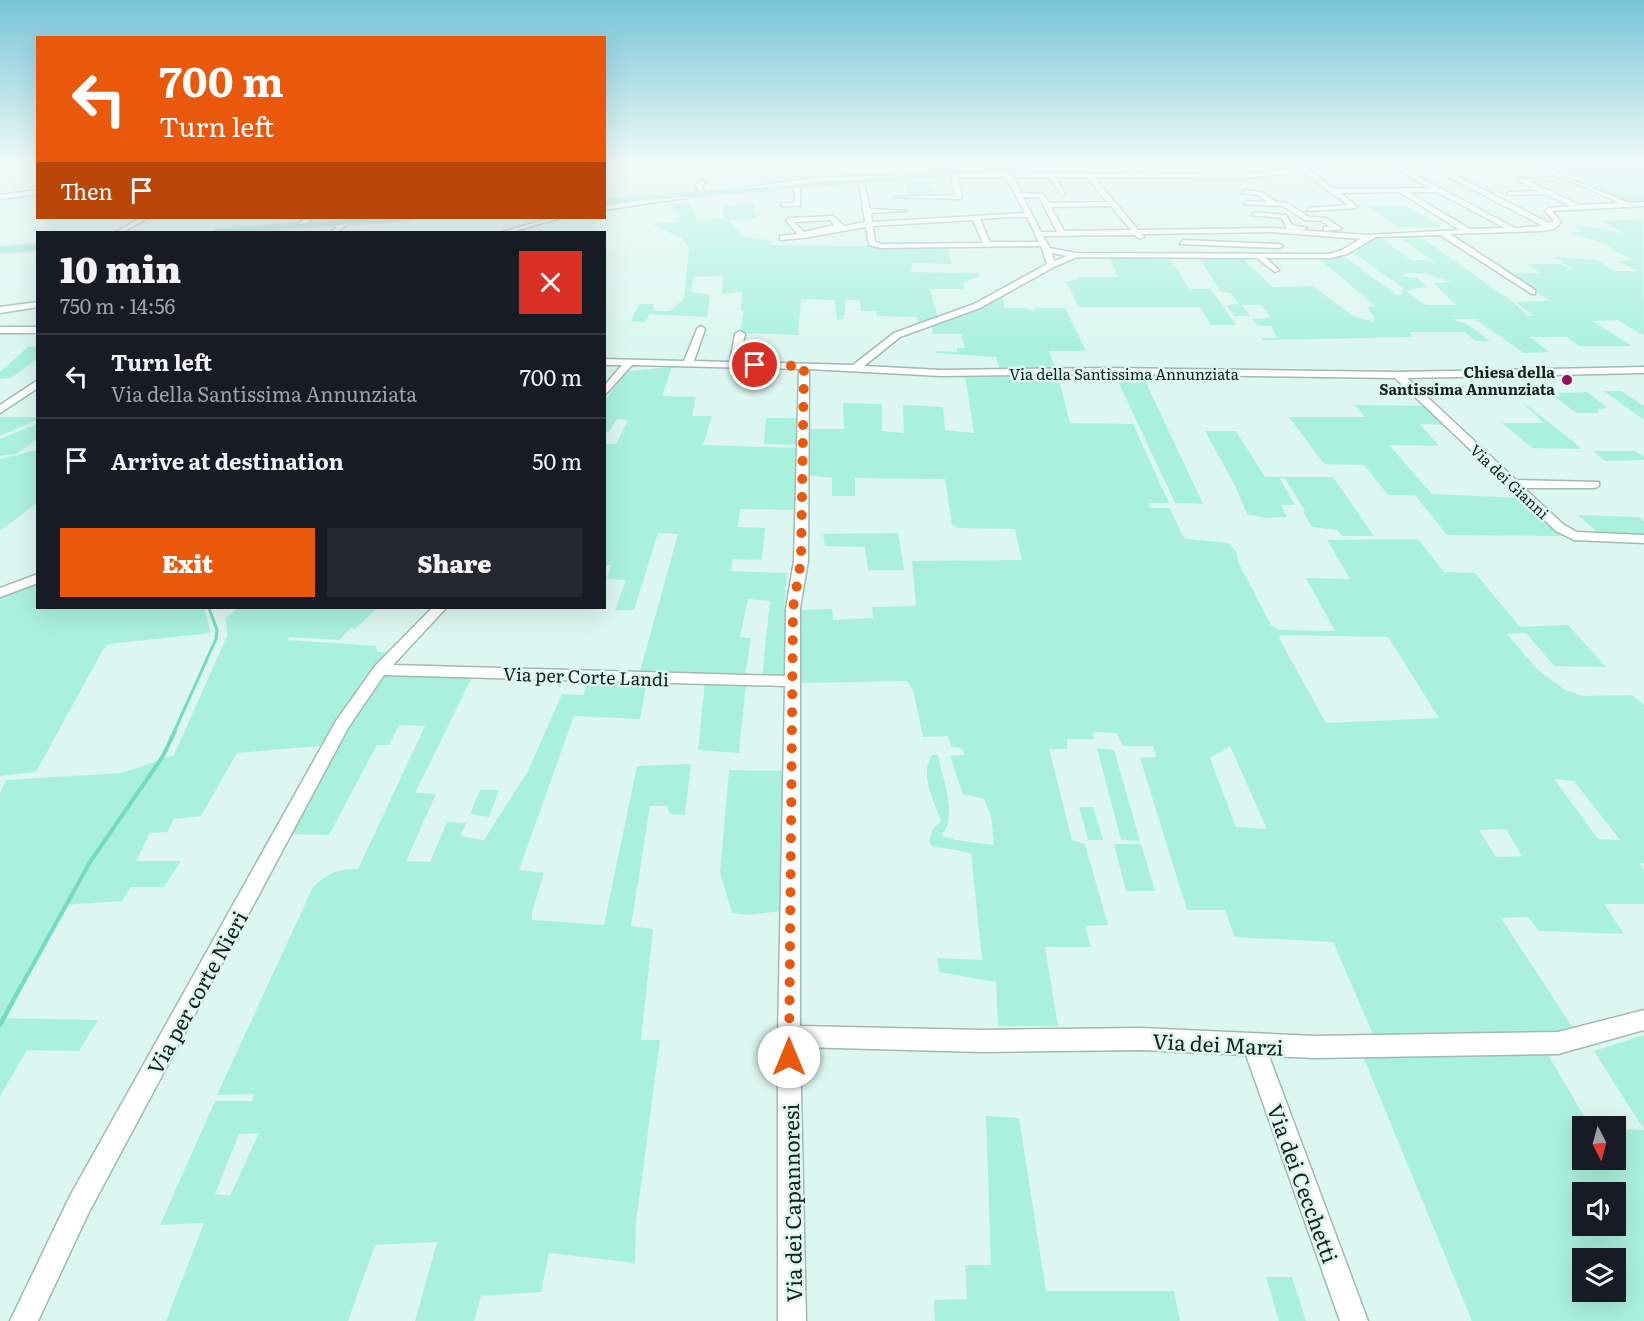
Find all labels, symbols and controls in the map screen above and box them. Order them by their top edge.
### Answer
text: 700 m [159,48,284,110]
icon: left [60,60,138,138]
text: Turn left [159,105,274,145]
text: Then [60,174,113,207]
icon: arrive [125,174,158,207]
text: 10 min [60,241,181,294]
button: close [519,251,582,314]
text: 750 m · 14:56 [60,290,175,320]
pin [729,339,780,390]
text: Turn left [111,345,212,378]
icon: arrive [738,348,771,381]
icon: left [60,360,93,393]
text: 700 m [520,360,582,393]
place label: Chiesa della Santissima Annunziata [1379,360,1555,400]
street label: Via della Santissima Annunziata [1009,362,1240,385]
marker: Chiesa della Santissima Annunziata [1560,373,1574,387]
text: Via della Santissima Annunziata [111,378,417,408]
street label: Via dei Gianni [1465,438,1555,524]
icon: arrive [60,444,93,477]
text: Arrive at destination [111,444,344,477]
text: 50 m [532,444,582,477]
button: Exit [60,528,315,597]
button: Share [327,528,582,597]
street label: Via per Corte Landi [503,660,669,692]
street label: Via per corte Nieri [138,905,254,1079]
street label: Via dei Marzi [1152,1024,1284,1062]
position arrow [757,1025,821,1089]
street label: Via dei Cecchetti [1261,1099,1347,1267]
street label: Via dei Capannoresi [774,1104,808,1302]
north arrow [1572,1116,1626,1170]
map controls [1572,1116,1626,1302]
button: sound [1572,1182,1626,1236]
button: layers [1572,1248,1626,1302]

